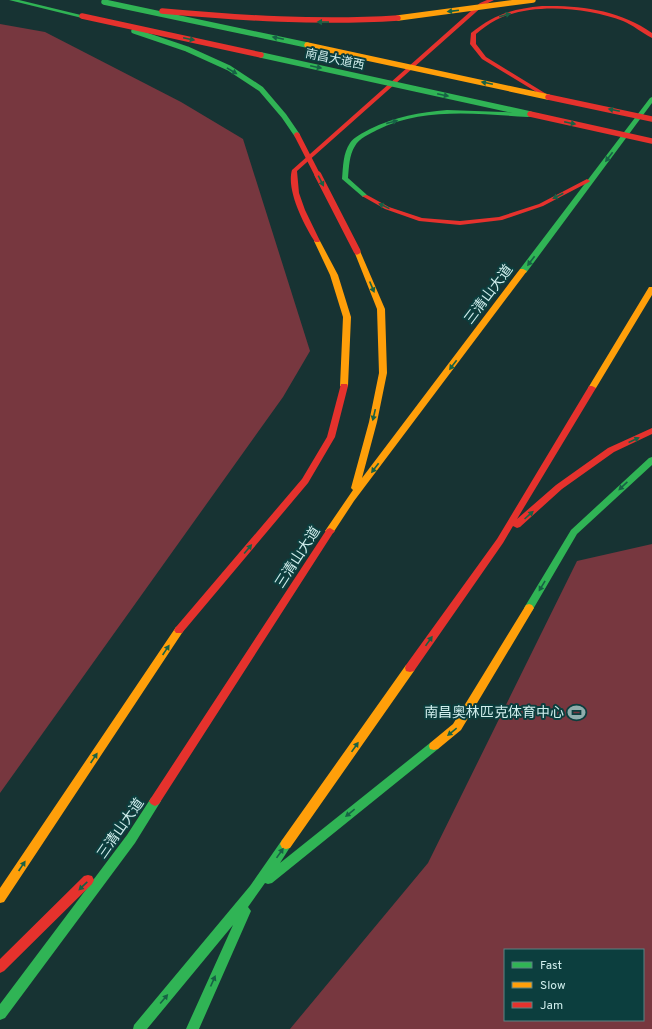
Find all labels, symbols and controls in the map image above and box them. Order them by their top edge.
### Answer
one-way arrow [447,8,459,14]
one-way arrow [499,12,511,18]
one-way arrow [316,19,329,25]
one-way arrow [271,34,284,40]
one-way arrow [182,37,195,43]
street label: 南昌大道西 [304,46,366,74]
one-way arrow [309,65,322,71]
one-way arrow [226,67,238,74]
one-way arrow [481,79,493,85]
one-way arrow [436,93,449,99]
one-way arrow [608,107,620,113]
one-way arrow [386,118,398,124]
one-way arrow [563,121,576,127]
one-way arrow [605,151,613,162]
one-way arrow [318,175,324,186]
one-way arrow [552,193,563,199]
one-way arrow [378,203,390,209]
one-way arrow [527,255,535,266]
street label: 三清山大道 [461,262,517,328]
one-way arrow [369,282,375,293]
one-way arrow [448,359,457,370]
one-way arrow [371,408,377,421]
one-way arrow [629,437,640,443]
one-way arrow [370,463,379,474]
one-way arrow [618,481,628,490]
one-way arrow [524,510,534,519]
street label: 三清山大道 [272,524,324,592]
one-way arrow [243,544,252,554]
one-way arrow [538,580,545,592]
one-way arrow [425,636,433,646]
one-way arrow [162,645,170,655]
sports icon: 南昌奥林匹克体育中心 [567,702,587,722]
place label: 南昌奥林匹克体育中心 [424,704,564,722]
one-way arrow [446,727,457,736]
one-way arrow [351,742,359,752]
one-way arrow [90,753,98,763]
street label: 三清山大道 [94,795,148,862]
one-way arrow [345,808,356,817]
one-way arrow [276,848,284,859]
one-way arrow [18,861,26,871]
one-way arrow [78,881,88,891]
legend [504,949,644,1021]
text: Fast [540,958,562,974]
one-way arrow [210,975,216,986]
text: Slow [540,978,566,994]
one-way arrow [159,994,168,1004]
text: Jam [540,998,563,1014]

